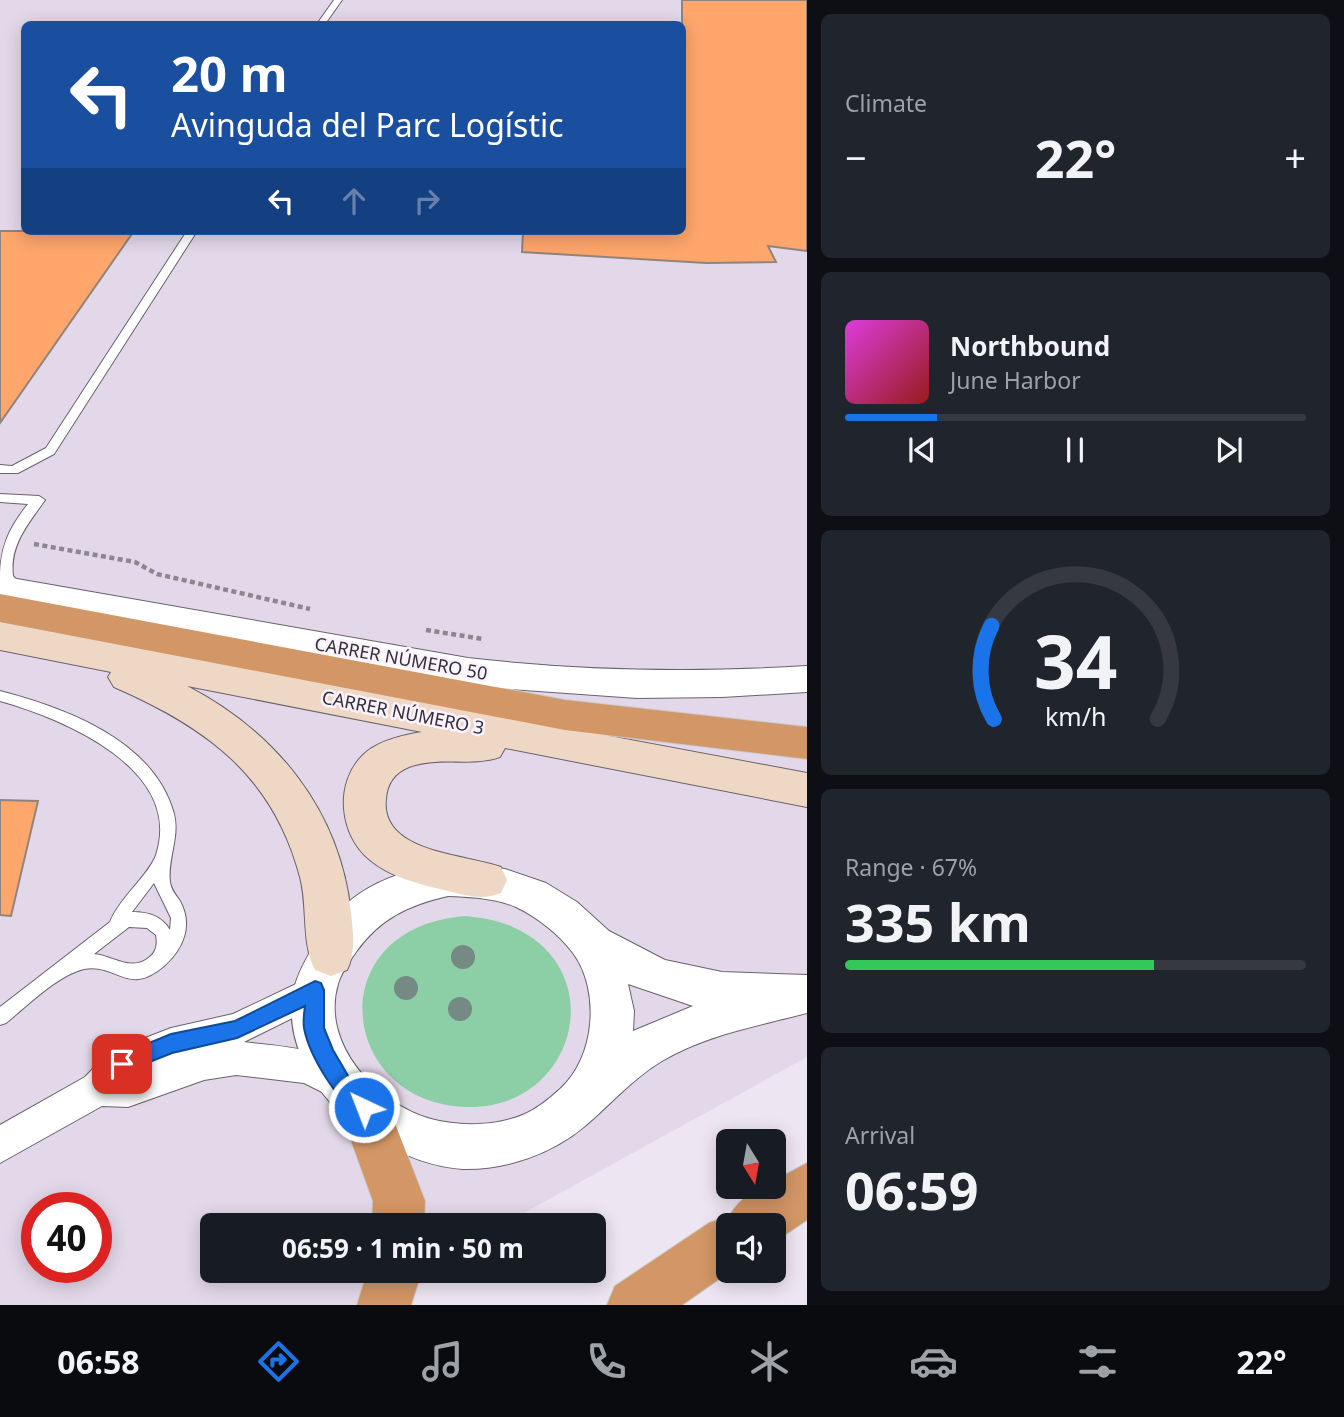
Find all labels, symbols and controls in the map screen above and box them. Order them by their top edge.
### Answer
text: 20 m [171,40,288,106]
icon: left [56,49,147,140]
text: Climate [845,87,927,119]
text: Avinguda del Parc Logístic [171,103,564,146]
text: 22° [1035,122,1116,193]
text: − [845,131,867,183]
text: + [1284,131,1306,183]
icon: left [262,182,300,220]
icon: ahead [335,182,373,220]
icon: right [408,182,446,220]
text: Northbound [950,328,1110,364]
text: June Harbor [950,364,1081,396]
icon: previous [903,431,941,469]
icon: pause [1056,431,1094,469]
icon: next [1210,431,1248,469]
text: 34 [1034,611,1117,710]
street label: CARRER NÚMERO 50 [313,631,489,685]
street label: CARRER NÚMERO 3 [320,685,486,739]
text: km/h [1045,698,1106,732]
text: Range · 67% [845,851,977,883]
text: 335 km [845,886,1031,957]
pin [92,1034,152,1094]
icon: arrive [103,1045,141,1083]
position arrow [327,1070,401,1144]
text: Arrival [845,1119,915,1151]
north arrow [716,1129,786,1199]
map controls [716,1129,786,1283]
text: 06:59 [845,1154,979,1225]
speed limit sign: 40 [21,1192,112,1283]
button: sound [716,1213,786,1283]
text: 06:59 · 1 min · 50 m [282,1230,524,1266]
icon: directions [254,1337,303,1386]
icon: music [418,1337,467,1386]
icon: phone [582,1337,631,1386]
icon: climate [745,1337,794,1386]
icon: car [909,1337,958,1386]
icon: filters [1073,1337,1122,1386]
text: 06:58 [57,1340,140,1383]
text: 22° [1236,1340,1287,1383]

